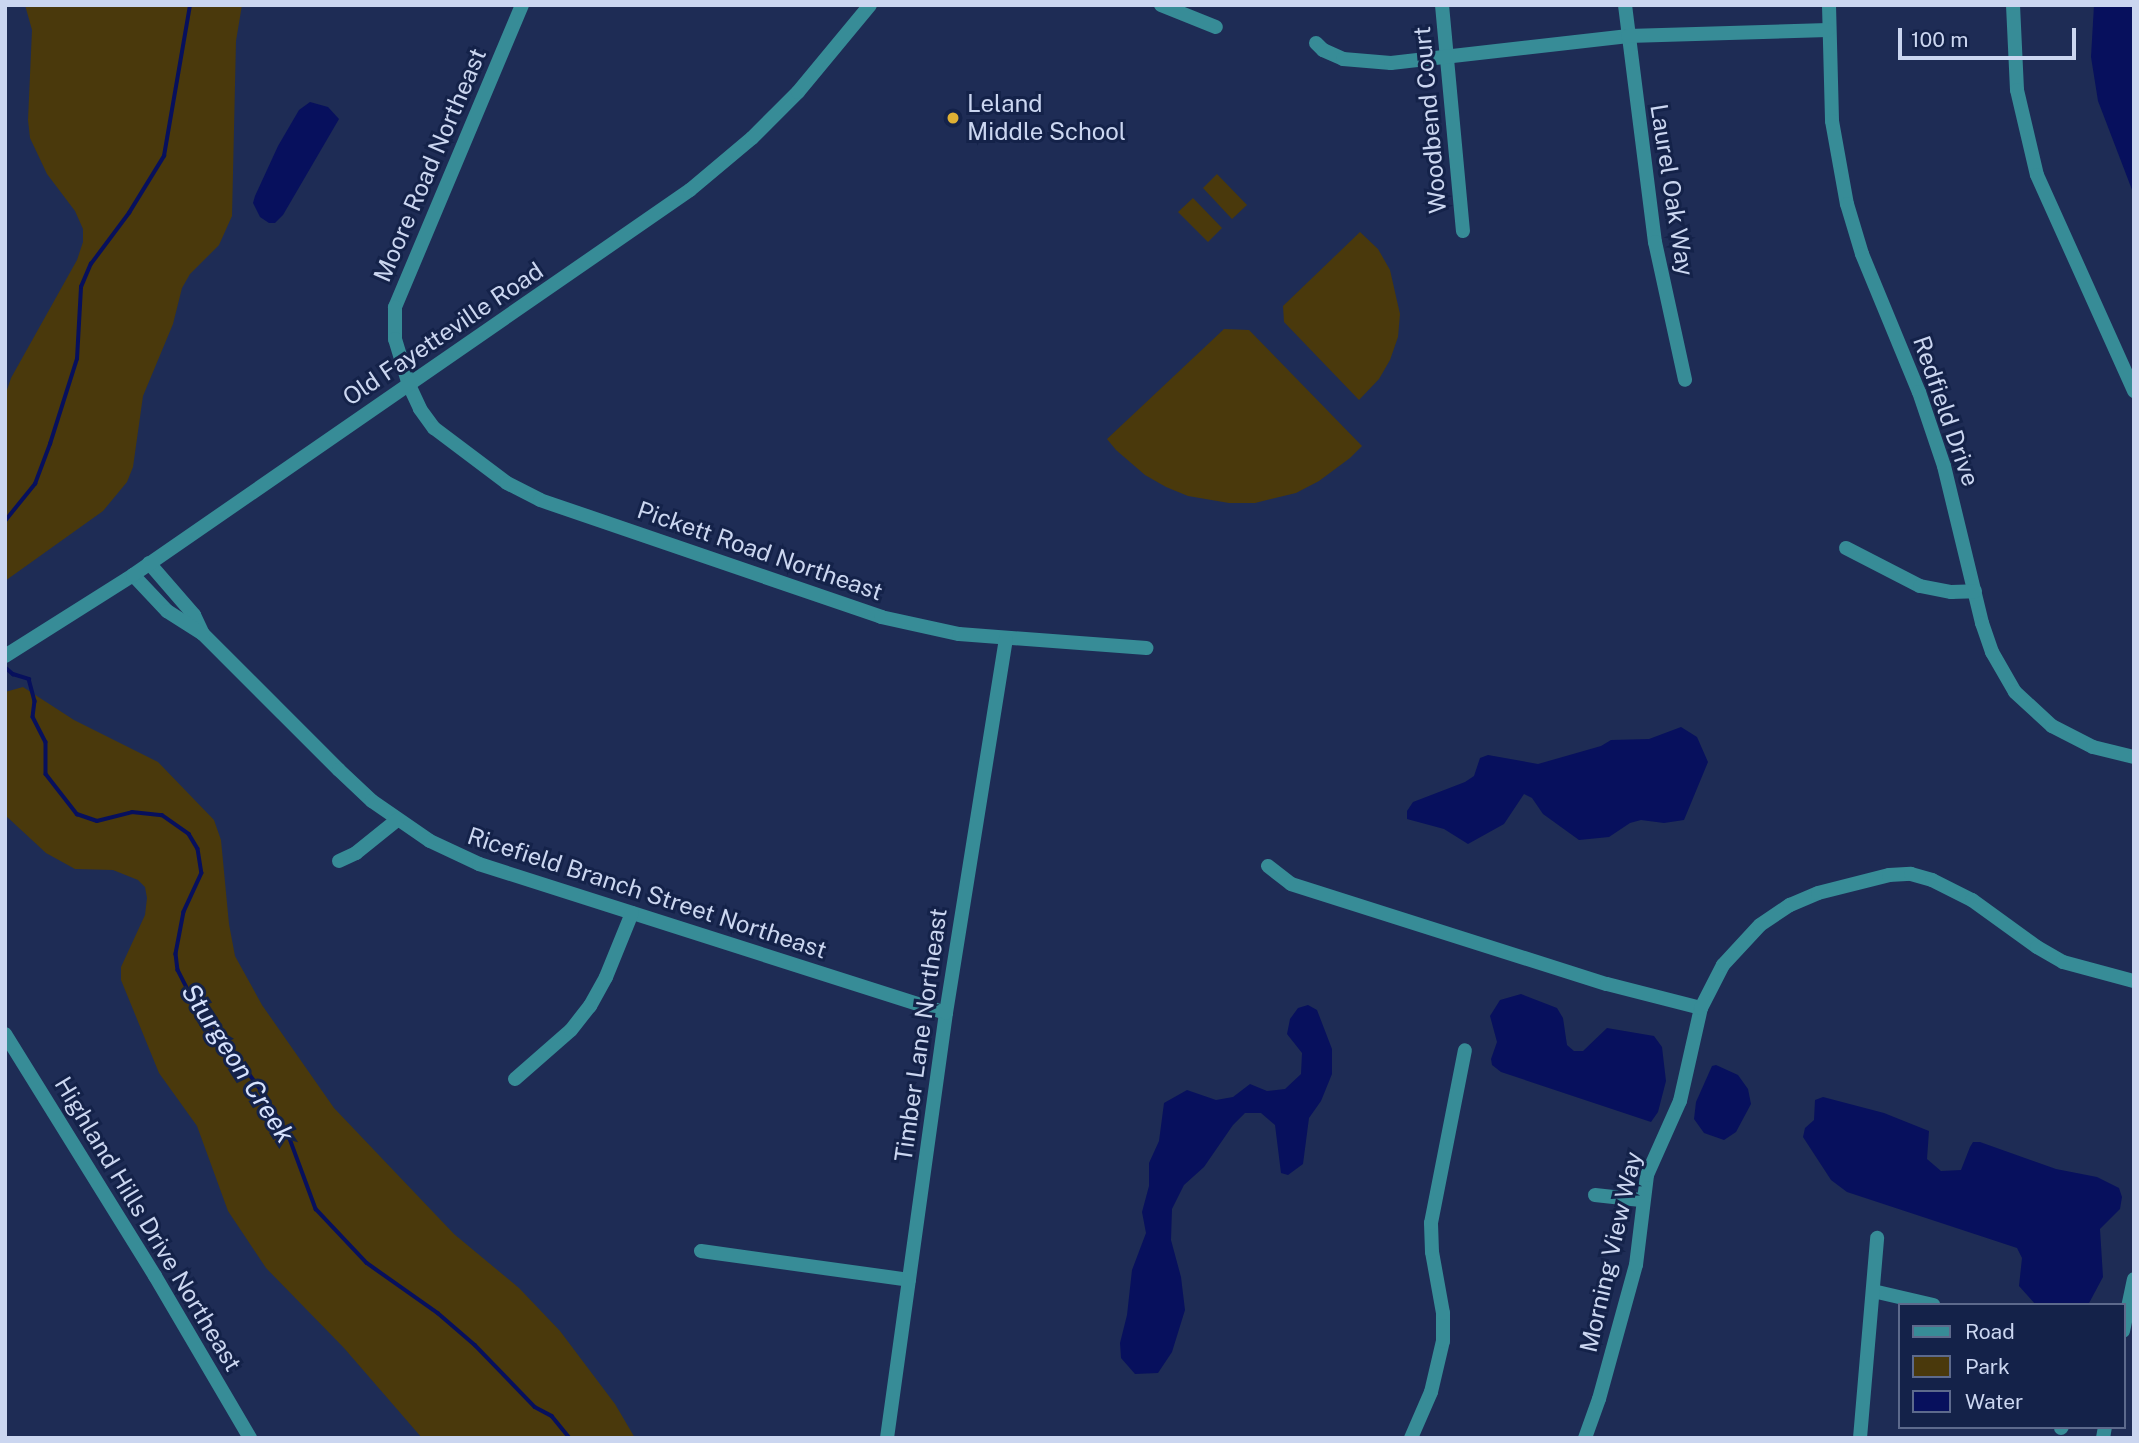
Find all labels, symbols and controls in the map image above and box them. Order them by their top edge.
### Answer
scale bar [1901,14,2080,58]
street label: Woodbend Court [1407,25,1453,215]
text: 100 m [1911,27,1968,52]
street label: Moore Road Northeast [368,44,492,286]
place label: Leland Middle School [967,90,1126,146]
street label: Laurel Oak Way [1644,102,1700,278]
marker: Leland Middle School [945,110,961,126]
street label: Old Fayetteville Road [337,256,549,412]
street label: Redfield Drive [1907,332,1985,490]
street label: Pickett Road Northeast [634,495,886,607]
street label: Ricefield Branch Street Northeast [464,821,830,965]
street label: Timber Lane Northeast [889,906,953,1164]
water label: Sturgeon Creek [175,977,301,1149]
street label: Highland Hills Drive Northeast [48,1071,248,1377]
street label: Morning View Way [1574,1148,1648,1356]
legend [1898,1303,2125,1429]
text: Road [1965,1319,2015,1344]
text: Park [1965,1354,2010,1379]
text: Water [1965,1389,2023,1414]

